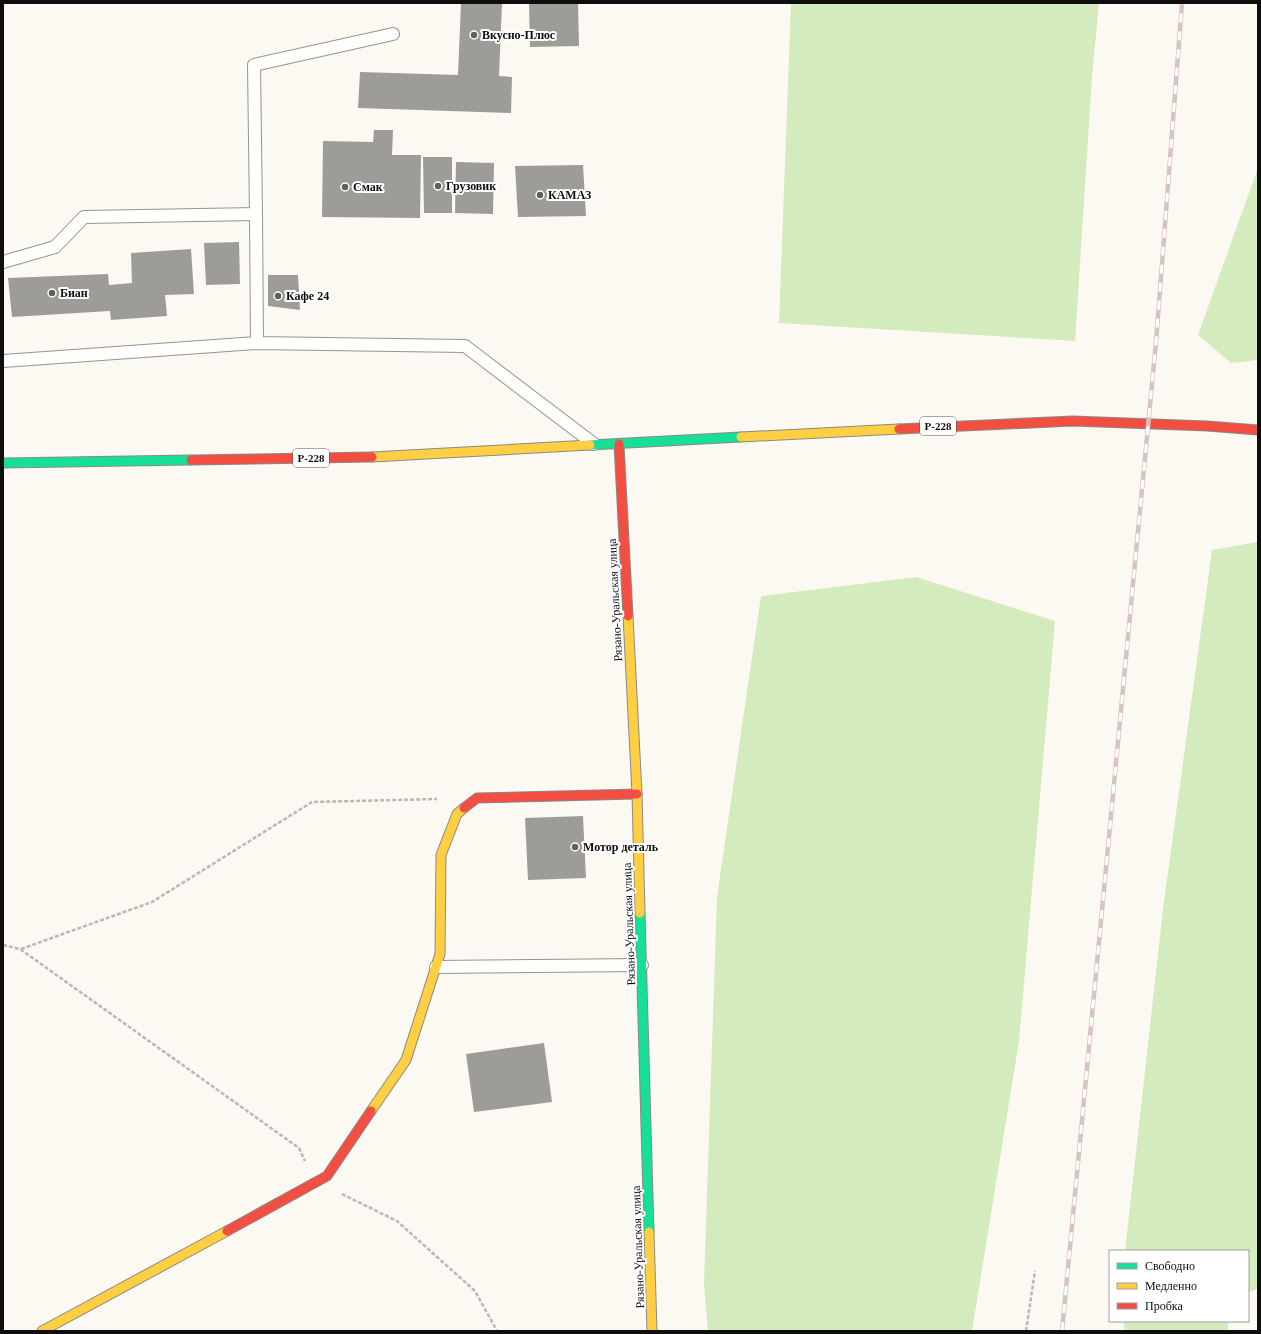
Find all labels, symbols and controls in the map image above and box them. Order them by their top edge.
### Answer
place label: Вкусно-Плюс [482,28,556,42]
marker: Вкусно-Плюс [469,30,479,40]
place label: Грузовик [446,179,496,193]
place label: Смак [353,180,383,194]
marker: Грузовик [433,181,443,191]
marker: Смак [340,182,350,192]
place label: КАМАЗ [548,188,591,202]
marker: КАМАЗ [535,190,545,200]
place label: Биан [60,286,88,300]
marker: Биан [47,288,57,298]
place label: Кафе 24 [286,289,329,303]
marker: Кафе 24 [273,291,283,301]
road number: Р-228 [920,417,956,435]
road number: Р-228 [293,449,329,467]
street label: Рязано-Уральская улица [605,538,625,662]
place label: Мотор деталь [583,840,659,854]
marker: Мотор деталь [570,842,580,852]
street label: Рязано-Уральская улица [620,862,638,986]
street label: Рязано-Уральская улица [629,1185,647,1309]
legend [1109,1250,1249,1322]
text: Свободно [1145,1259,1195,1273]
text: Медленно [1145,1279,1197,1293]
text: Пробка [1145,1299,1183,1313]

